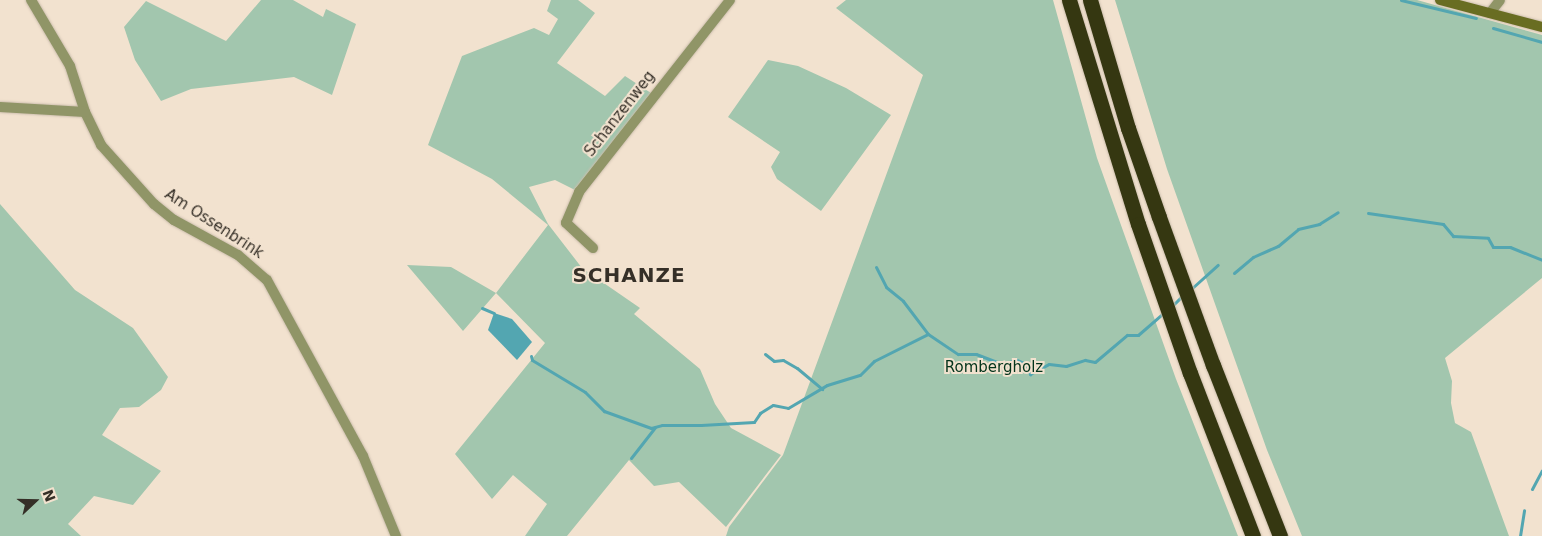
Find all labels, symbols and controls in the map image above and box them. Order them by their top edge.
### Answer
street label: Schanzenweg [581,68,659,160]
street label: Am Ossenbrink [161,185,267,263]
district label: SCHANZE [572,263,686,287]
park label: Rombergholz [945,359,1043,377]
north arrow [10,476,60,526]
text: N [39,487,59,504]

